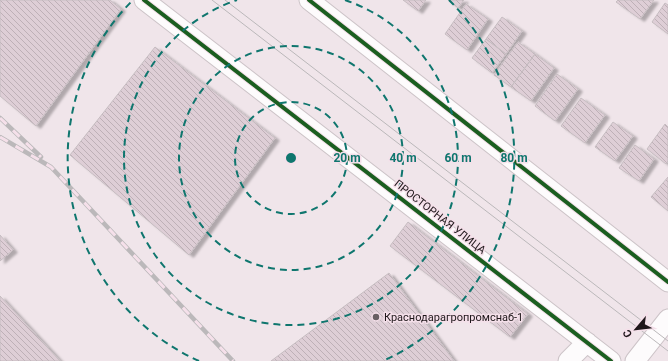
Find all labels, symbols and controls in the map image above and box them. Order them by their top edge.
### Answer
centre of rings [284,151,298,165]
text: 20 m [333,151,361,165]
text: 40 m [389,151,417,165]
text: 60 m [444,151,472,165]
text: 80 m [500,151,528,165]
street label: ПРОСТОРНАЯ УЛИЦА [392,177,489,257]
north arrow [616,309,656,349]
place label: Краснодарагропромснаб-1 [384,311,523,324]
marker: Краснодарагропромснаб-1 [371,312,381,322]
text: С [620,327,635,340]

